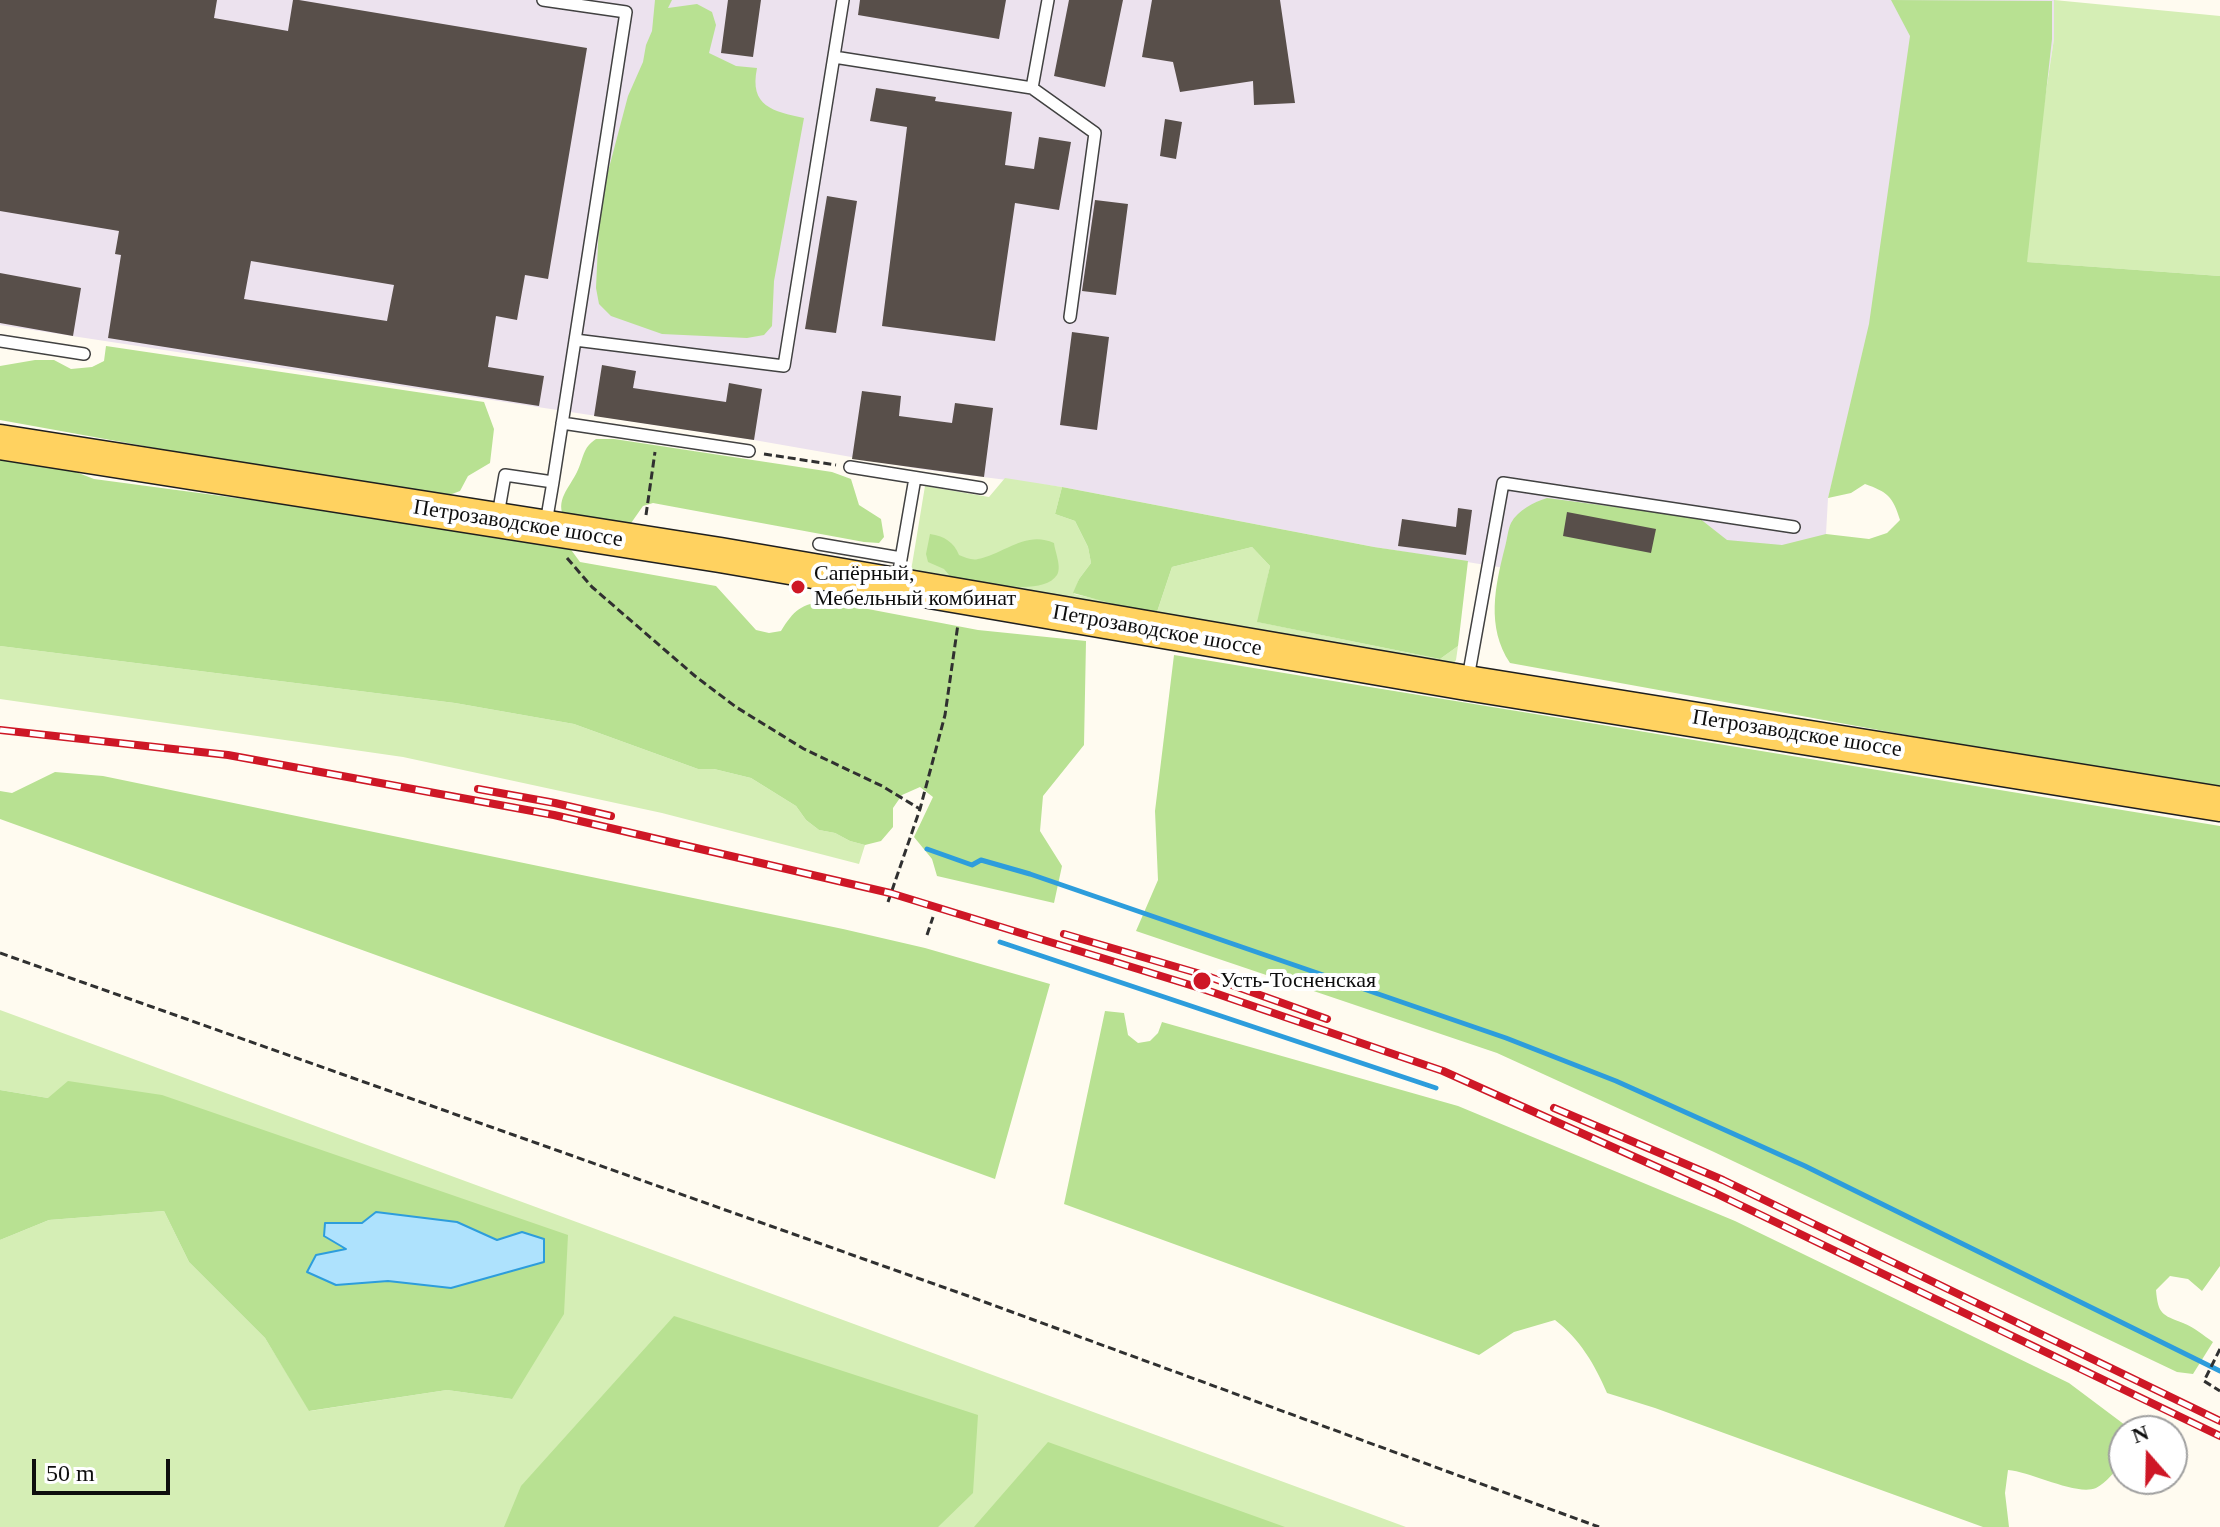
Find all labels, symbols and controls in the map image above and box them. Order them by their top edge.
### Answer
street label: Петрозаводское шоссе [411,494,625,554]
place label: Сапёрный, Мебельный комбинат [814,561,1016,612]
marker: Сапёрный, Мебельный комбинат [789,578,807,596]
street label: Петрозаводское шоссе [1050,600,1264,662]
street label: Петрозаводское шоссе [1690,704,1904,764]
place label: Усть-Тосненская [1220,968,1376,994]
marker: Усть-Тосненская [1191,970,1213,992]
north arrow [2108,1415,2188,1495]
text: N [2129,1419,2152,1448]
scale bar [36,1443,174,1493]
text: 50 m [46,1460,95,1486]

